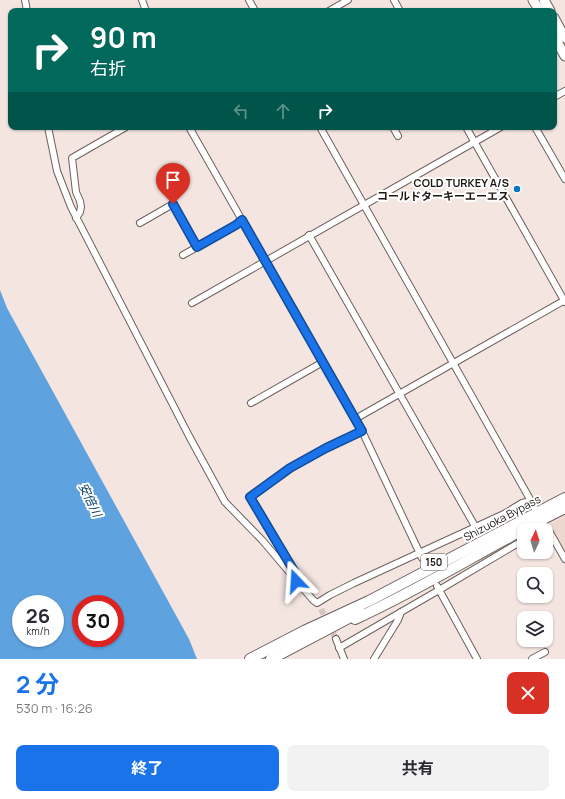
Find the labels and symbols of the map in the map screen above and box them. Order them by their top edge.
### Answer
pin [156,163,190,204]
place label: COLD TURKEY A/S コールドターキーエーエス [377,175,509,203]
marker: COLD TURKEY A/S コールドターキーエーエス [512,184,522,194]
water label: 安倍川 [75,480,107,521]
street label: Shizuoka Bypass [461,491,543,544]
north arrow [517,523,553,559]
road number: 150 [421,554,447,570]
position arrow [275,560,317,602]
speed limit sign: 30 [72,595,124,647]

